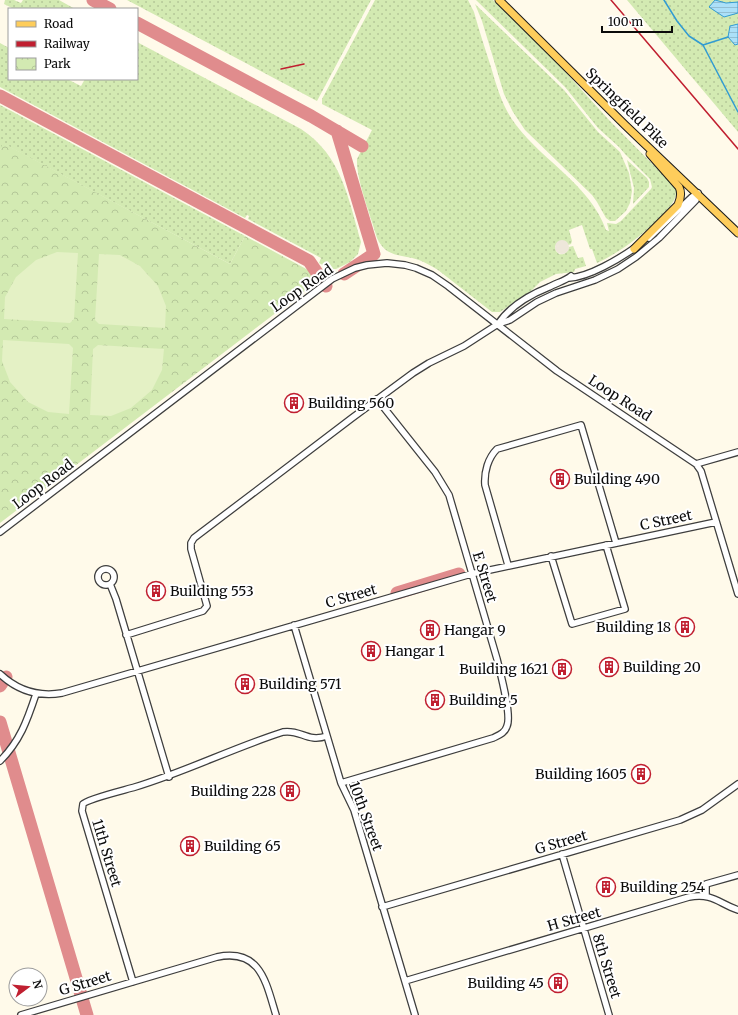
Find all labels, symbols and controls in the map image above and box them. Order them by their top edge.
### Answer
legend [8,8,138,80]
scale bar [602,8,672,34]
text: 100 m [608,14,643,29]
text: Road [44,16,73,31]
text: Railway [44,36,90,51]
text: Park [44,56,71,71]
street label: Springfield Pike [582,64,672,152]
street label: Loop Road [268,260,337,316]
street label: Loop Road [585,371,655,425]
building icon: Building 560 [283,392,305,414]
place label: Building 560 [308,394,394,412]
street label: Loop Road [9,455,77,513]
building icon: Building 490 [549,468,571,490]
place label: Building 490 [574,470,660,488]
street label: C Street [638,506,694,534]
street label: E Street [469,549,501,605]
building icon: Building 553 [145,580,167,602]
street label: C Street [323,580,379,612]
place label: Building 553 [170,582,254,600]
building icon: Building 18 [674,616,696,638]
place label: Building 18 [596,618,671,636]
building icon: Hangar 9 [419,619,441,641]
place label: Hangar 9 [444,621,506,639]
building icon: Hangar 1 [360,640,382,662]
place label: Hangar 1 [385,642,445,660]
building icon: Building 20 [598,656,620,678]
building icon: Building 1621 [551,658,573,680]
place label: Building 20 [623,658,701,676]
place label: Building 1621 [459,660,548,678]
building icon: Building 571 [234,673,256,695]
place label: Building 571 [259,675,341,693]
building icon: Building 5 [424,689,446,711]
place label: Building 5 [449,691,518,709]
building icon: Building 1605 [630,763,652,785]
place label: Building 1605 [535,765,627,783]
street label: 10th Street [345,779,387,854]
building icon: Building 228 [279,780,301,802]
place label: Building 228 [191,782,276,800]
street label: 11th Street [88,817,126,890]
street label: G Street [533,826,590,858]
building icon: Building 65 [179,835,201,857]
place label: Building 65 [204,837,281,855]
building icon: Building 254 [595,876,617,898]
place label: Building 254 [620,878,706,896]
street label: H Street [545,903,603,935]
street label: 8th Street [589,932,625,1001]
street label: G Street [57,966,114,999]
north arrow [8,967,48,1007]
building icon: Building 45 [547,972,569,994]
place label: Building 45 [468,974,544,992]
text: N [30,978,46,991]

